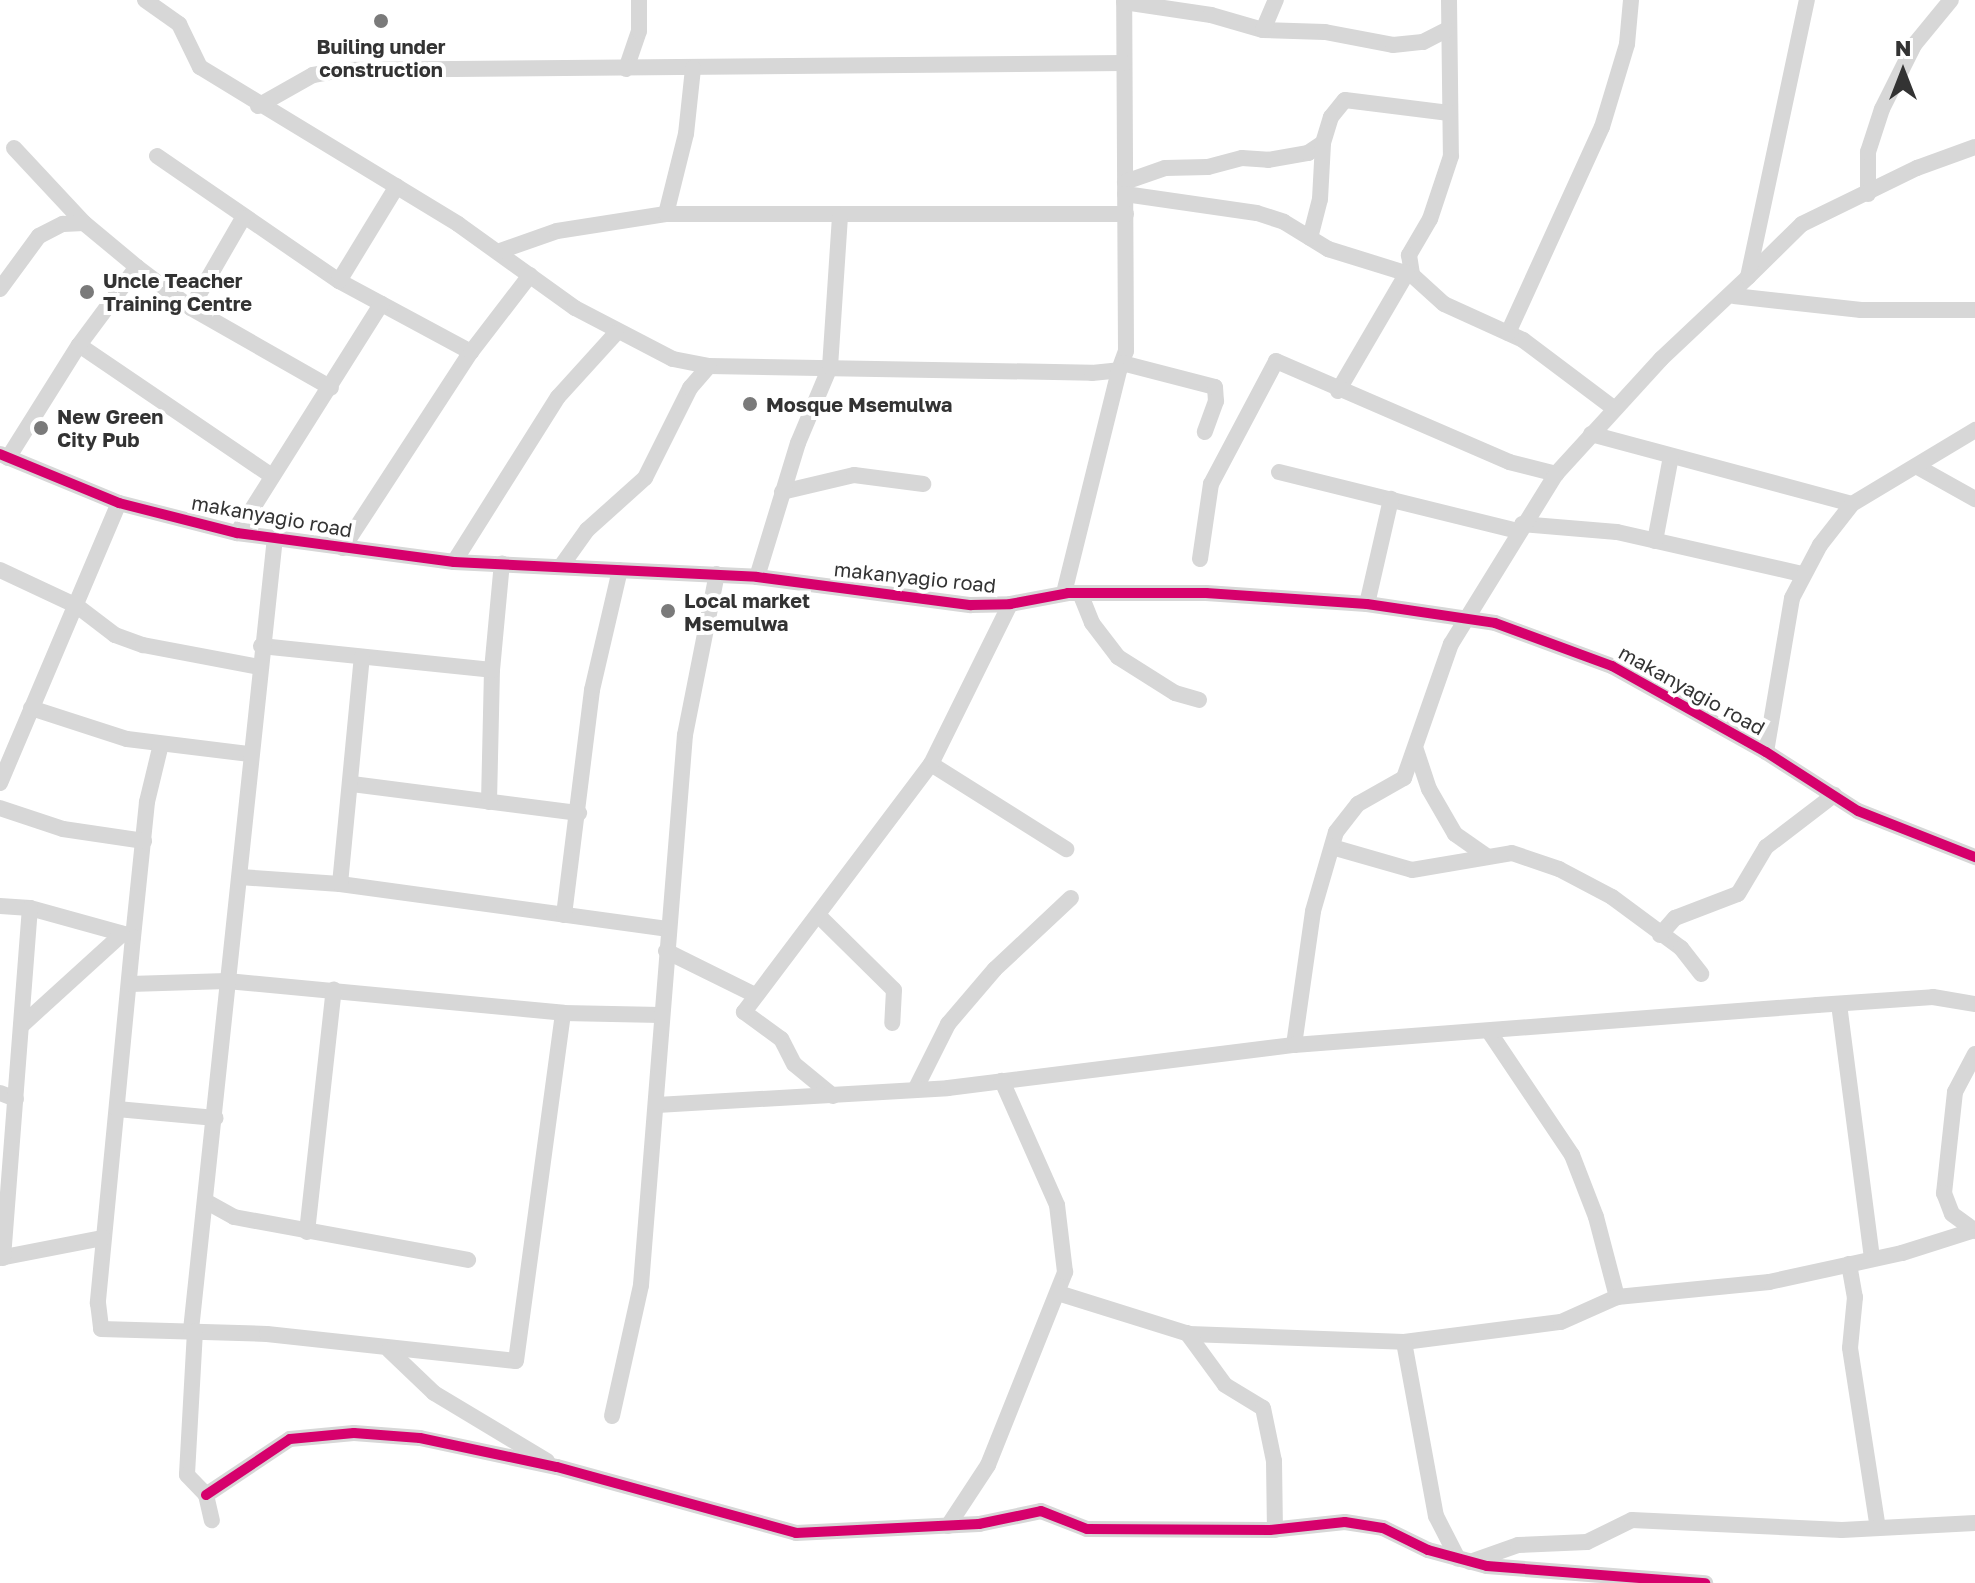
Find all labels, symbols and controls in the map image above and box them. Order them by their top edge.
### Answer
marker: Builing under construction [372,12,390,30]
north arrow [1863,32,1943,112]
place label: Builing under construction [317,34,445,81]
text: N [1895,34,1911,61]
place label: Uncle Teacher Training Centre [103,268,252,315]
marker: Uncle Teacher Training Centre [78,283,96,301]
place label: Mosque Msemulwa [766,392,952,416]
marker: Mosque Msemulwa [741,395,759,413]
place label: New Green City Pub [57,404,163,451]
marker: New Green City Pub [32,419,50,437]
street label: makanyagio road [190,490,354,542]
street label: makanyagio road [833,557,997,597]
place label: Local market Msemulwa [684,588,810,635]
marker: Local market Msemulwa [659,602,677,620]
street label: makanyagio road [1615,640,1769,740]

